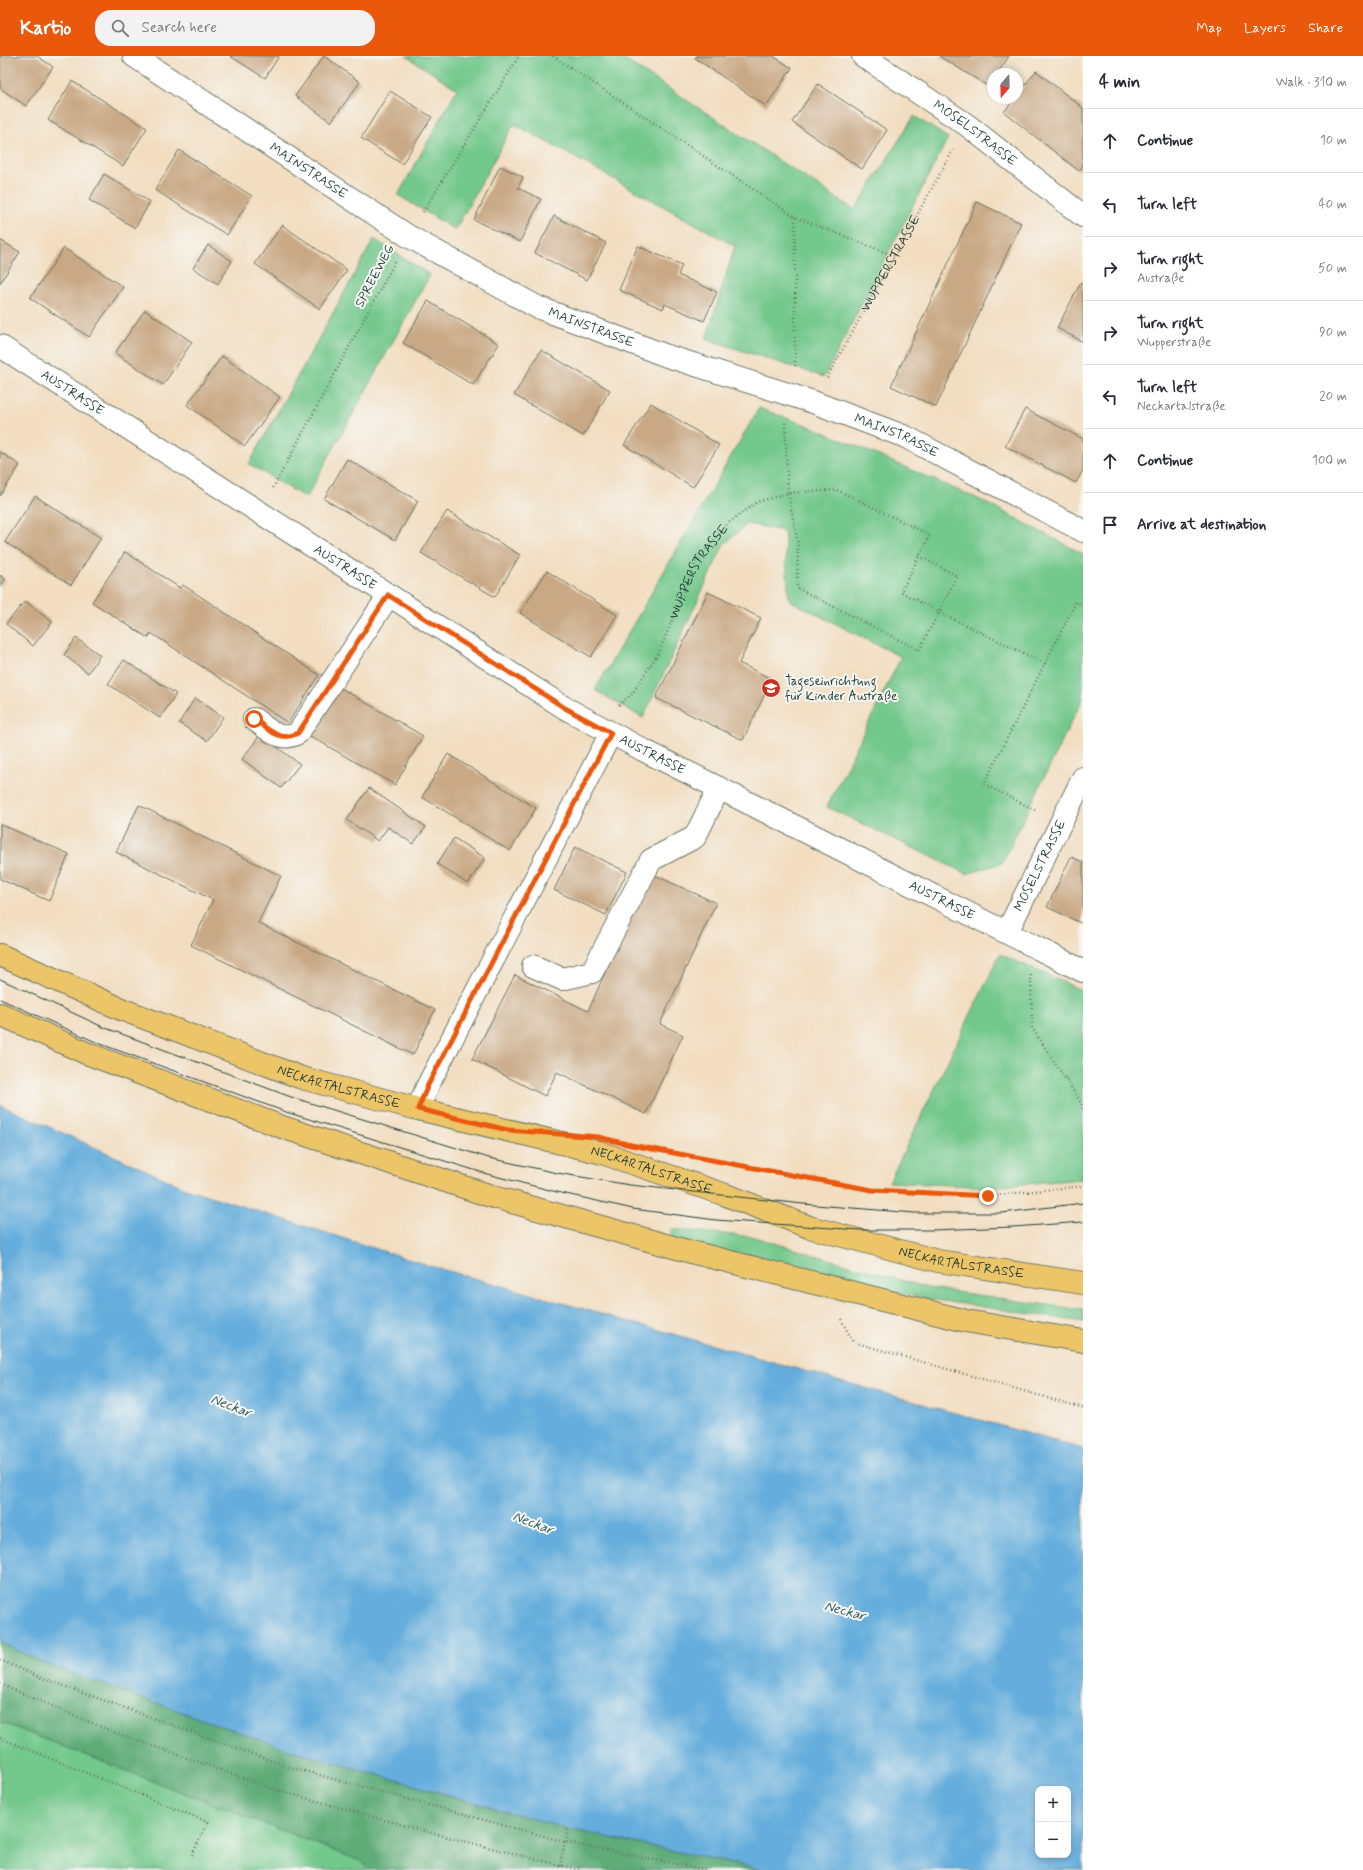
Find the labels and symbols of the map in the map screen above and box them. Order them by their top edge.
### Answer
north arrow [987,68,1023,104]
street label: MOSELSTRASSE [930,96,1020,169]
street label: MAINSTRASSE [266,139,351,203]
street label: WUPPERSTRASSE [857,212,924,315]
street label: SPREEWEG [351,241,399,310]
street label: MAINSTRASSE [546,304,636,351]
street label: AUSTRASSE [38,366,107,419]
street label: MAINSTRASSE [852,410,942,461]
street label: WUPPERSTRASSE [665,521,732,622]
street label: AUSTRASSE [311,541,380,594]
place label: Tageseinrichtung für Kinder Austraße [785,673,897,705]
school or university icon: Tageseinrichtung für Kinder Austraße [760,677,782,699]
route start [245,710,263,728]
street label: AUSTRASSE [617,731,688,778]
street label: MOSELSTRASSE [1010,817,1070,914]
street label: AUSTRASSE [906,876,978,924]
street label: NECKARTALSTRASSE [275,1061,402,1112]
street label: NECKARTALSTRASSE [589,1142,715,1198]
route end [979,1187,997,1205]
street label: NECKARTALSTRASSE [897,1242,1025,1282]
water label: Neckar [208,1390,256,1423]
water label: Neckar [510,1507,558,1540]
water label: Neckar [822,1597,870,1626]

